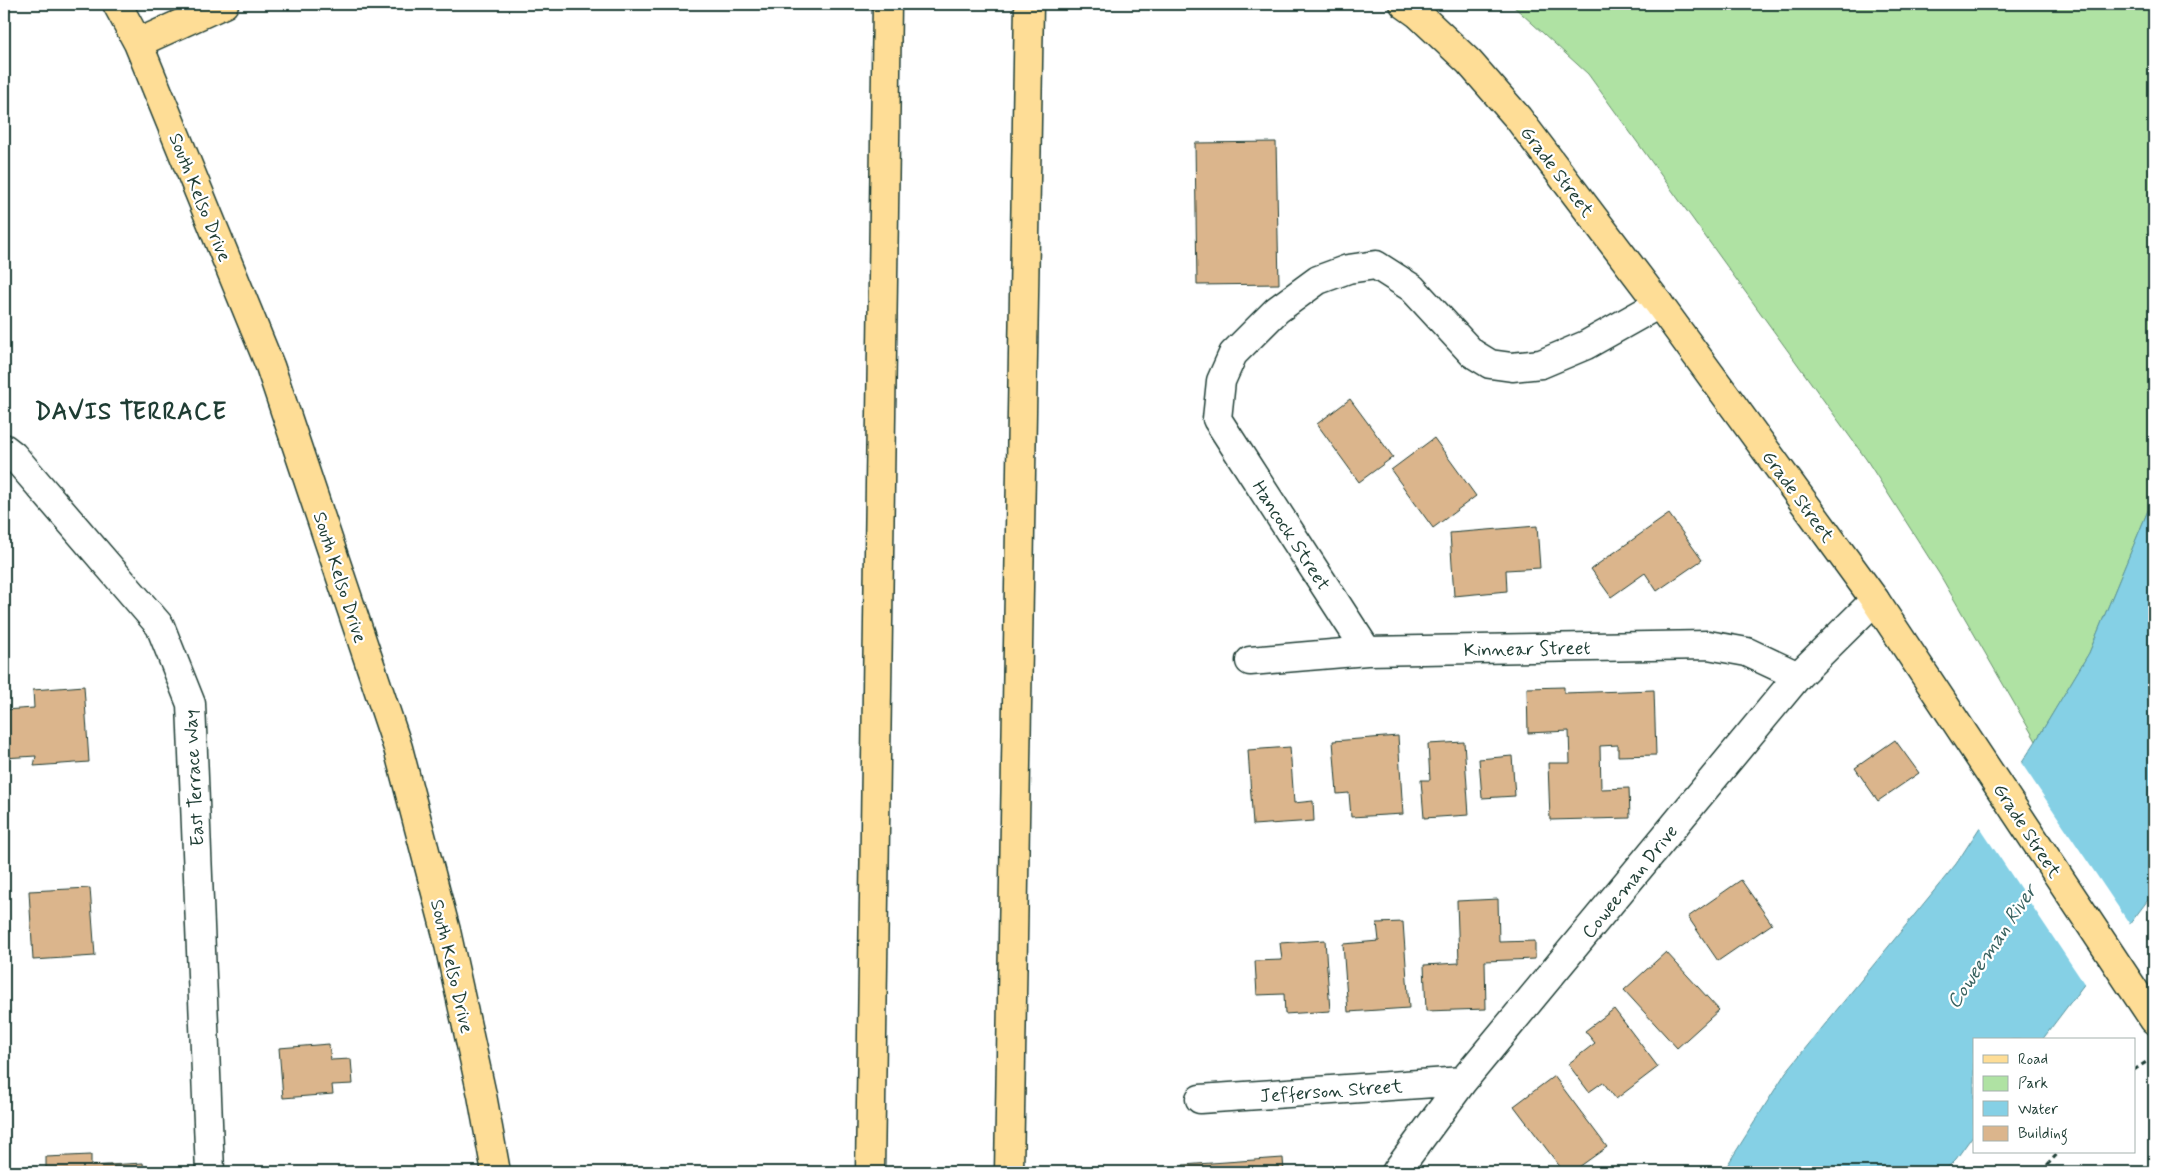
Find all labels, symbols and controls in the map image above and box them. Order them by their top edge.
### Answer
street label: Grade Street [1514,121,1599,223]
street label: South Kelso Drive [162,129,237,266]
district label: DAVIS TERRACE [35,397,227,428]
street label: Grade Street [1756,446,1840,548]
street label: Hancock Street [1246,476,1336,596]
street label: South Kelso Drive [307,509,373,646]
street label: Kinnear Street [1463,636,1591,663]
street label: East Terrace Way [178,709,211,847]
street label: Grade Street [1987,779,2067,883]
street label: Coweeman Drive [1576,820,1684,944]
water label: Coweeman River [1941,877,2045,1014]
street label: South Kelso Drive [424,897,479,1036]
legend [1973,1038,2136,1154]
text: Road [2018,1050,2048,1070]
street label: Jefferson Street [1259,1074,1403,1109]
text: Park [2018,1074,2048,1094]
text: Water [2018,1100,2058,1120]
text: Building [2018,1124,2068,1145]

